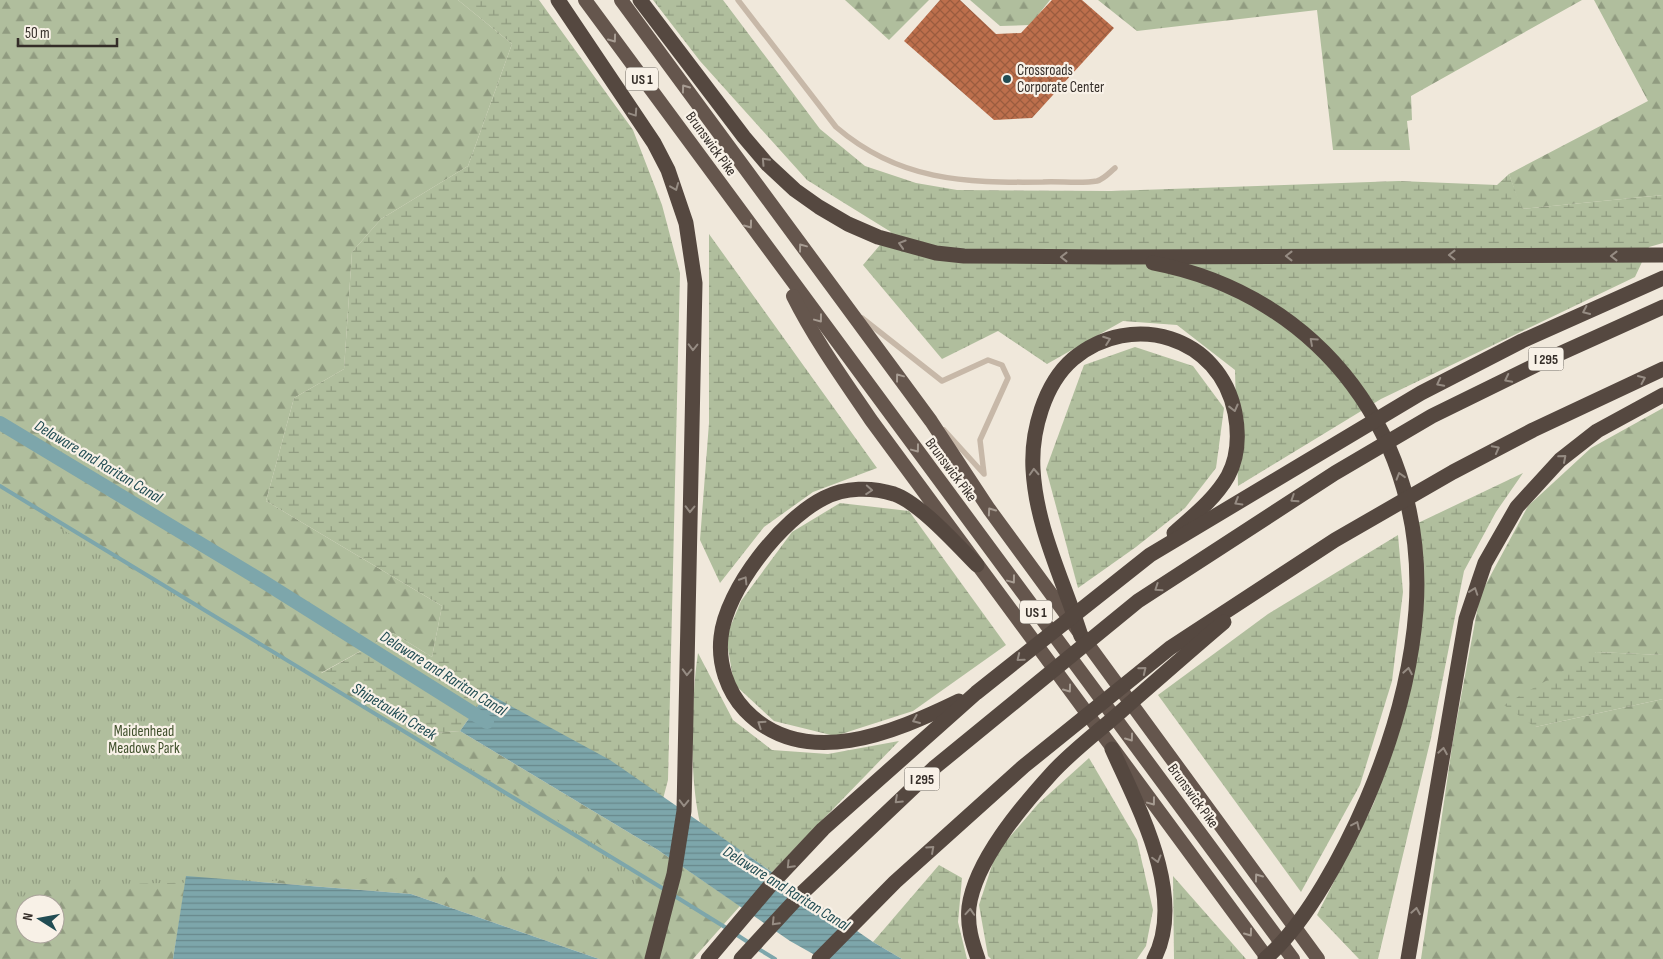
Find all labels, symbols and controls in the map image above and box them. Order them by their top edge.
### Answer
scale bar [18,15,116,47]
text: 50 m [25,24,50,43]
one-way arrow [608,33,616,42]
place label: Crossroads Corporate Center [1017,61,1105,97]
road number: US 1 [626,68,658,90]
marker: Crossroads Corporate Center [1001,73,1013,85]
one-way arrow [682,84,691,94]
one-way arrow [628,108,637,117]
street label: Brunswick Pike [681,108,741,180]
one-way arrow [762,158,771,167]
one-way arrow [668,182,679,191]
one-way arrow [744,219,752,228]
one-way arrow [899,240,907,250]
one-way arrow [799,243,808,253]
one-way arrow [1448,250,1456,260]
one-way arrow [1285,251,1293,261]
one-way arrow [1610,251,1618,261]
one-way arrow [1059,252,1067,262]
one-way arrow [1582,305,1591,316]
one-way arrow [813,313,821,322]
one-way arrow [1103,336,1111,346]
one-way arrow [1309,337,1318,346]
one-way arrow [688,343,699,351]
road number: I 295 [1528,348,1564,370]
one-way arrow [1504,373,1513,383]
one-way arrow [896,374,904,383]
one-way arrow [1637,374,1646,385]
one-way arrow [1437,377,1446,387]
one-way arrow [1228,403,1239,412]
water label: Delaware and Raritan Canal [31,416,166,508]
street label: Brunswick Pike [921,434,981,506]
one-way arrow [910,443,918,452]
one-way arrow [1491,445,1500,455]
one-way arrow [1557,455,1566,463]
one-way arrow [1028,468,1039,476]
one-way arrow [1395,472,1405,480]
one-way arrow [865,484,873,495]
one-way arrow [1290,493,1299,502]
one-way arrow [1234,495,1243,505]
one-way arrow [685,506,695,514]
one-way arrow [988,507,997,517]
one-way arrow [1007,574,1015,583]
one-way arrow [737,577,747,586]
one-way arrow [1154,582,1164,591]
one-way arrow [1468,588,1478,596]
road number: US 1 [1020,600,1052,624]
water label: Delaware and Raritan Canal [376,627,511,721]
one-way arrow [1017,653,1026,661]
one-way arrow [1138,666,1147,675]
one-way arrow [1402,667,1412,675]
one-way arrow [682,668,692,676]
water label: Shipetaukin Creek [348,679,441,745]
one-way arrow [1062,683,1071,693]
one-way arrow [912,714,921,725]
one-way arrow [757,720,766,730]
park label: Maidenhead Meadows Park [108,722,180,758]
one-way arrow [1124,732,1133,742]
one-way arrow [1438,746,1448,755]
street label: Brunswick Pike [1163,760,1223,832]
road number: I 295 [904,768,940,791]
one-way arrow [895,794,904,803]
one-way arrow [1146,796,1155,806]
one-way arrow [678,800,689,808]
one-way arrow [1350,821,1360,830]
water label: Delaware and Raritan Canal [719,842,854,936]
one-way arrow [926,846,935,855]
one-way arrow [1151,855,1162,863]
one-way arrow [786,859,795,868]
one-way arrow [1255,873,1264,883]
north arrow [15,894,65,944]
one-way arrow [1410,906,1420,915]
one-way arrow [964,907,975,915]
text: N [19,911,37,922]
one-way arrow [772,917,781,926]
one-way arrow [1243,927,1252,937]

